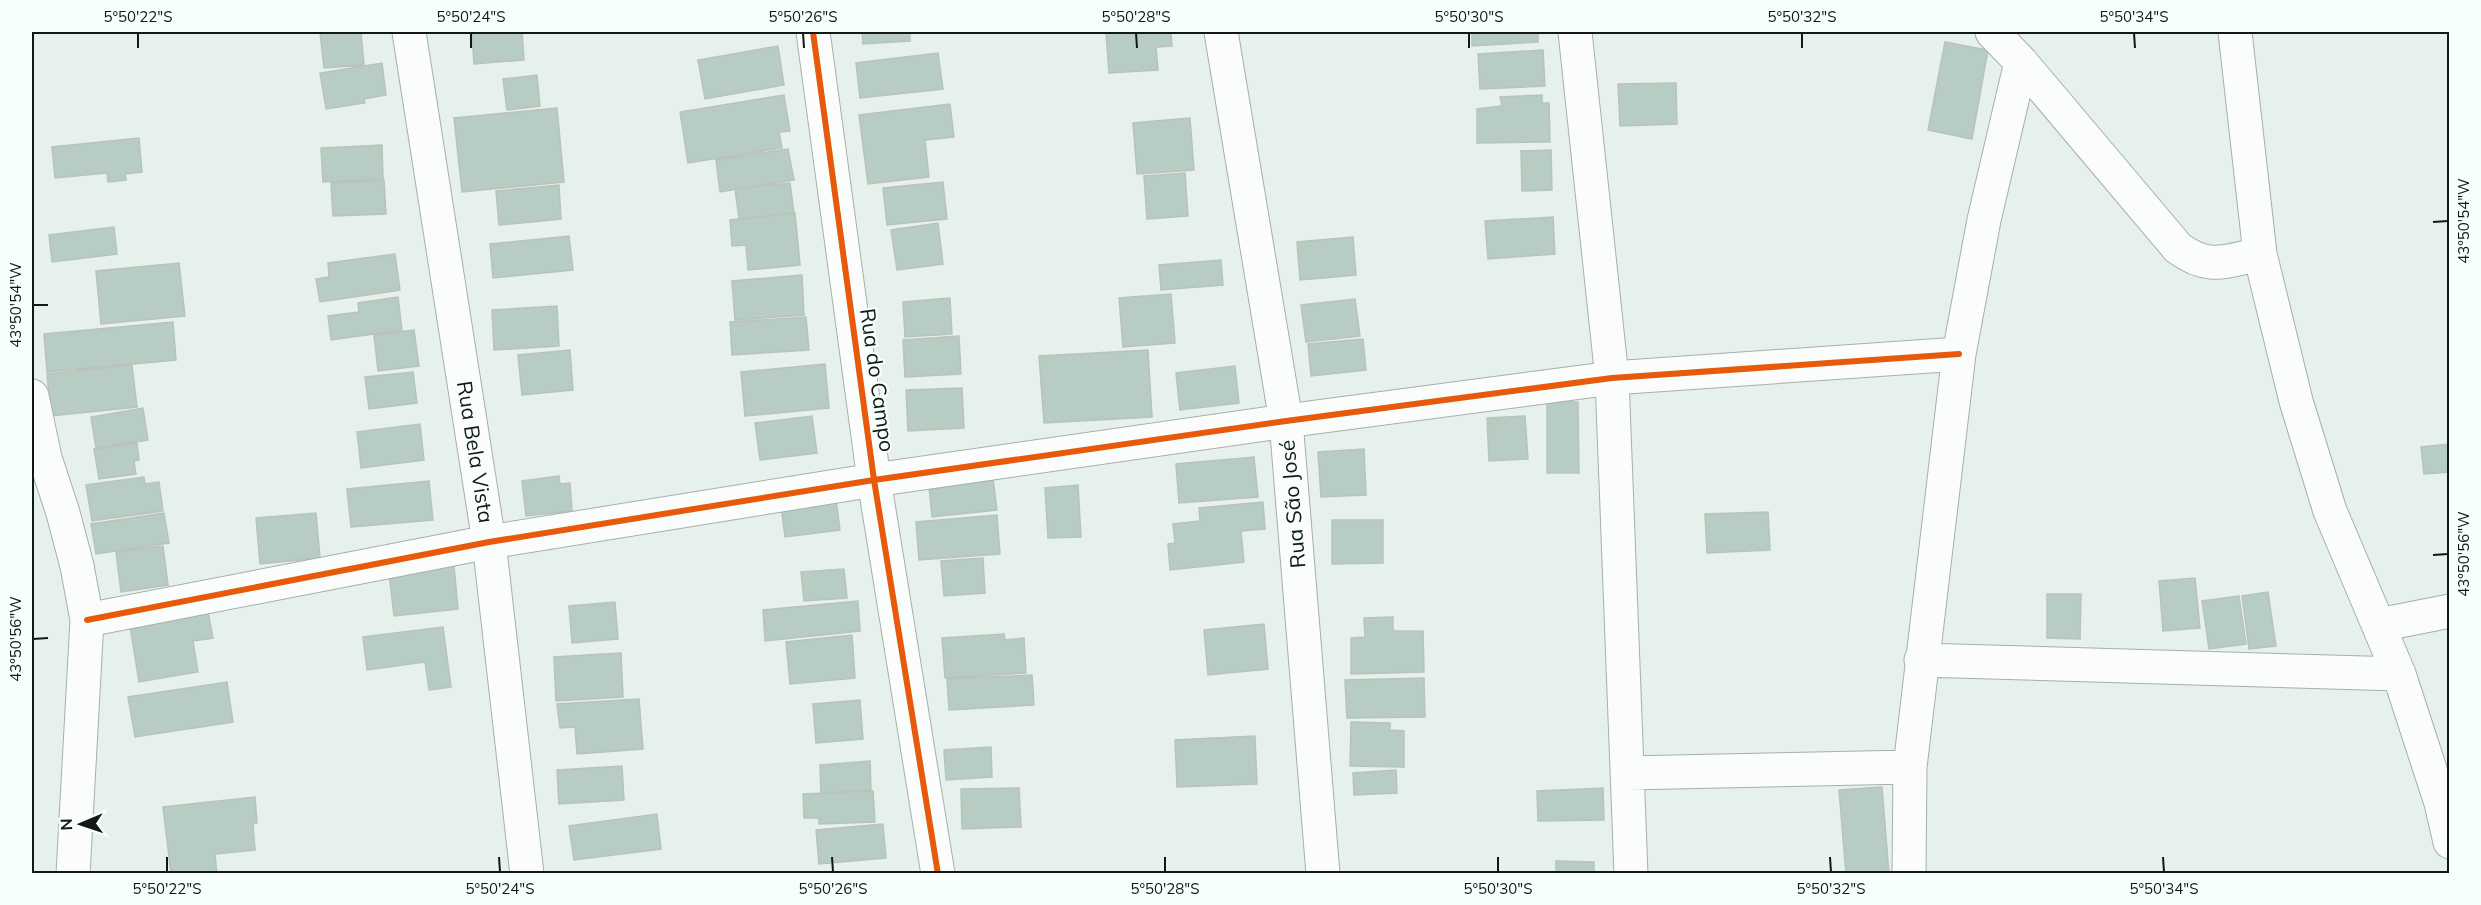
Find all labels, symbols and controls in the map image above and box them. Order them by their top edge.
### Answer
text: 5°50'22"S [103,7,173,26]
text: 5°50'24"S [436,7,506,26]
text: 5°50'26"S [768,7,838,26]
text: 5°50'28"S [1101,7,1171,26]
text: 5°50'30"S [1434,7,1504,26]
text: 5°50'32"S [1767,7,1837,26]
text: 5°50'34"S [2099,7,2169,26]
text: 43°50'54"W [2454,178,2473,264]
text: 43°50'54"W [6,262,25,348]
street label: Rua do Campo [855,307,901,453]
street label: Rua Bela Vista [452,379,500,525]
street label: Rua São José [1273,439,1311,569]
text: 43°50'56"W [2454,511,2473,597]
text: 43°50'56"W [6,596,25,682]
north arrow [51,794,111,854]
text: N [56,818,76,831]
text: 5°50'22"S [132,879,202,898]
text: 5°50'24"S [465,879,535,898]
text: 5°50'26"S [798,879,868,898]
text: 5°50'28"S [1130,879,1200,898]
text: 5°50'30"S [1463,879,1533,898]
text: 5°50'32"S [1796,879,1866,898]
text: 5°50'34"S [2129,879,2199,898]

